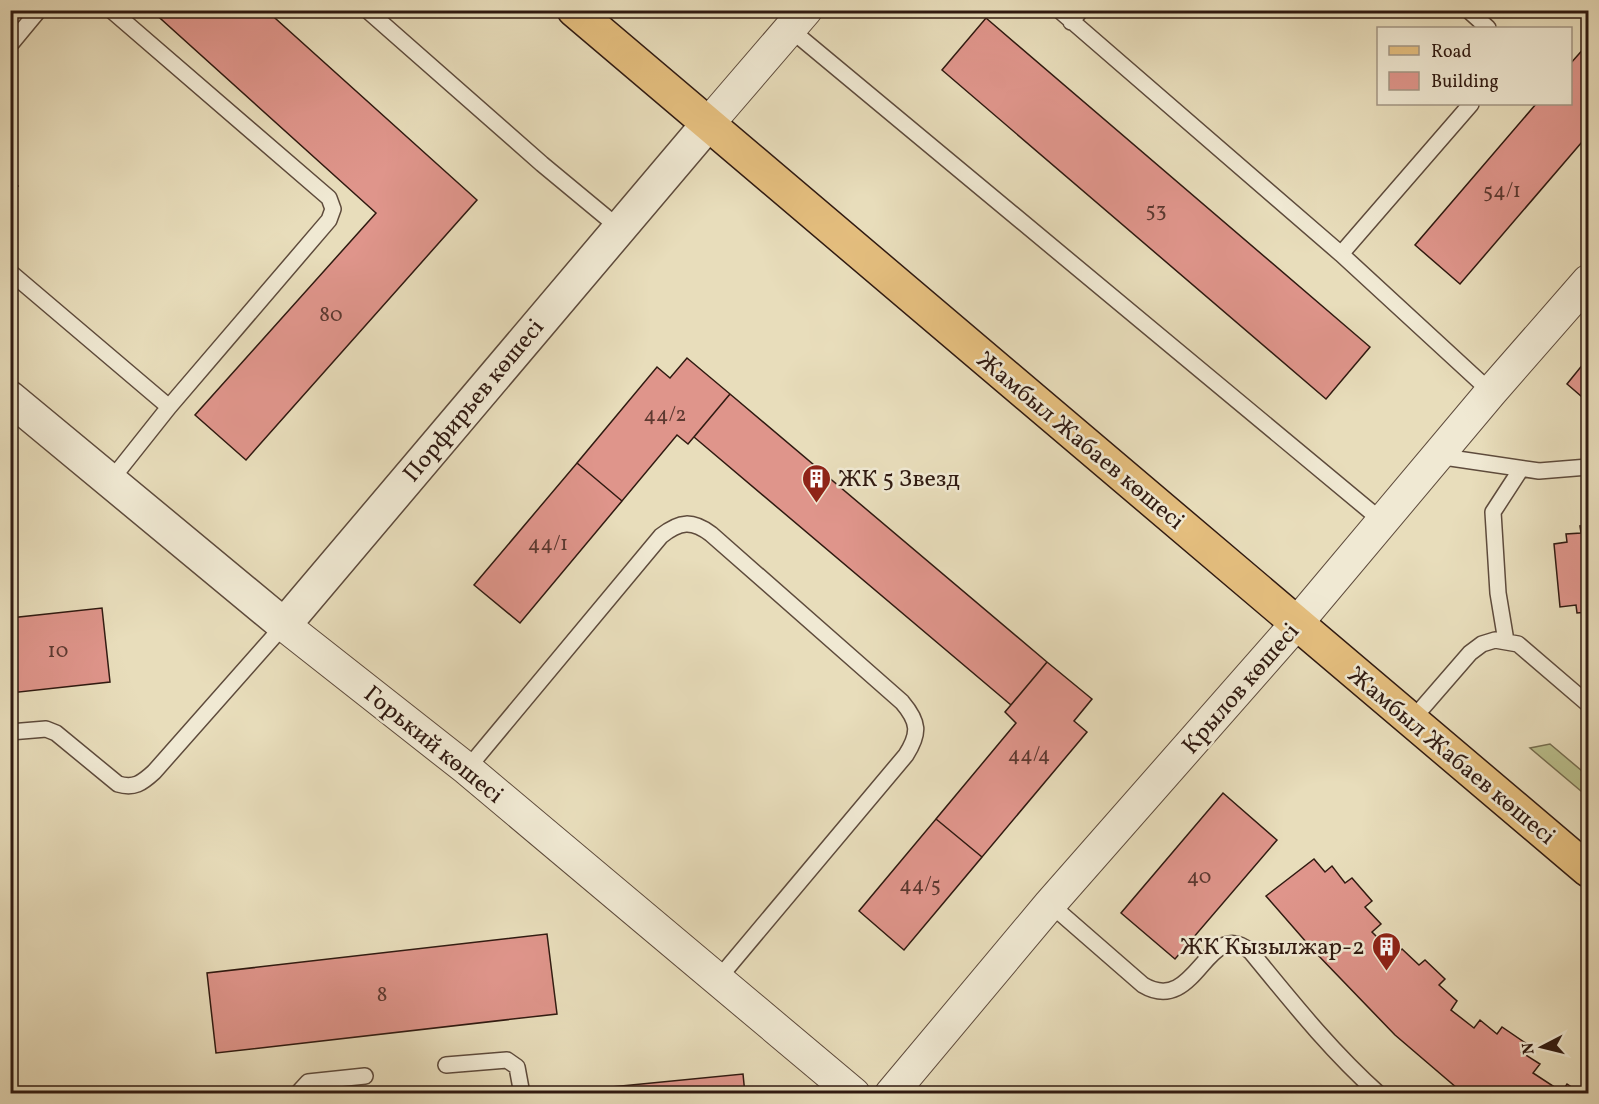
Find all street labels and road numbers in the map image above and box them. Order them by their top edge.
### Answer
street label: Порфирьев көшесі [396,312,553,490]
street label: Жамбыл Жабаев көшесі [968,344,1191,539]
street label: Крылов көшесі [1175,616,1308,762]
street label: Жамбыл Жабаев көшесі [1339,659,1562,854]
street label: Горький көшесі [355,678,510,813]

